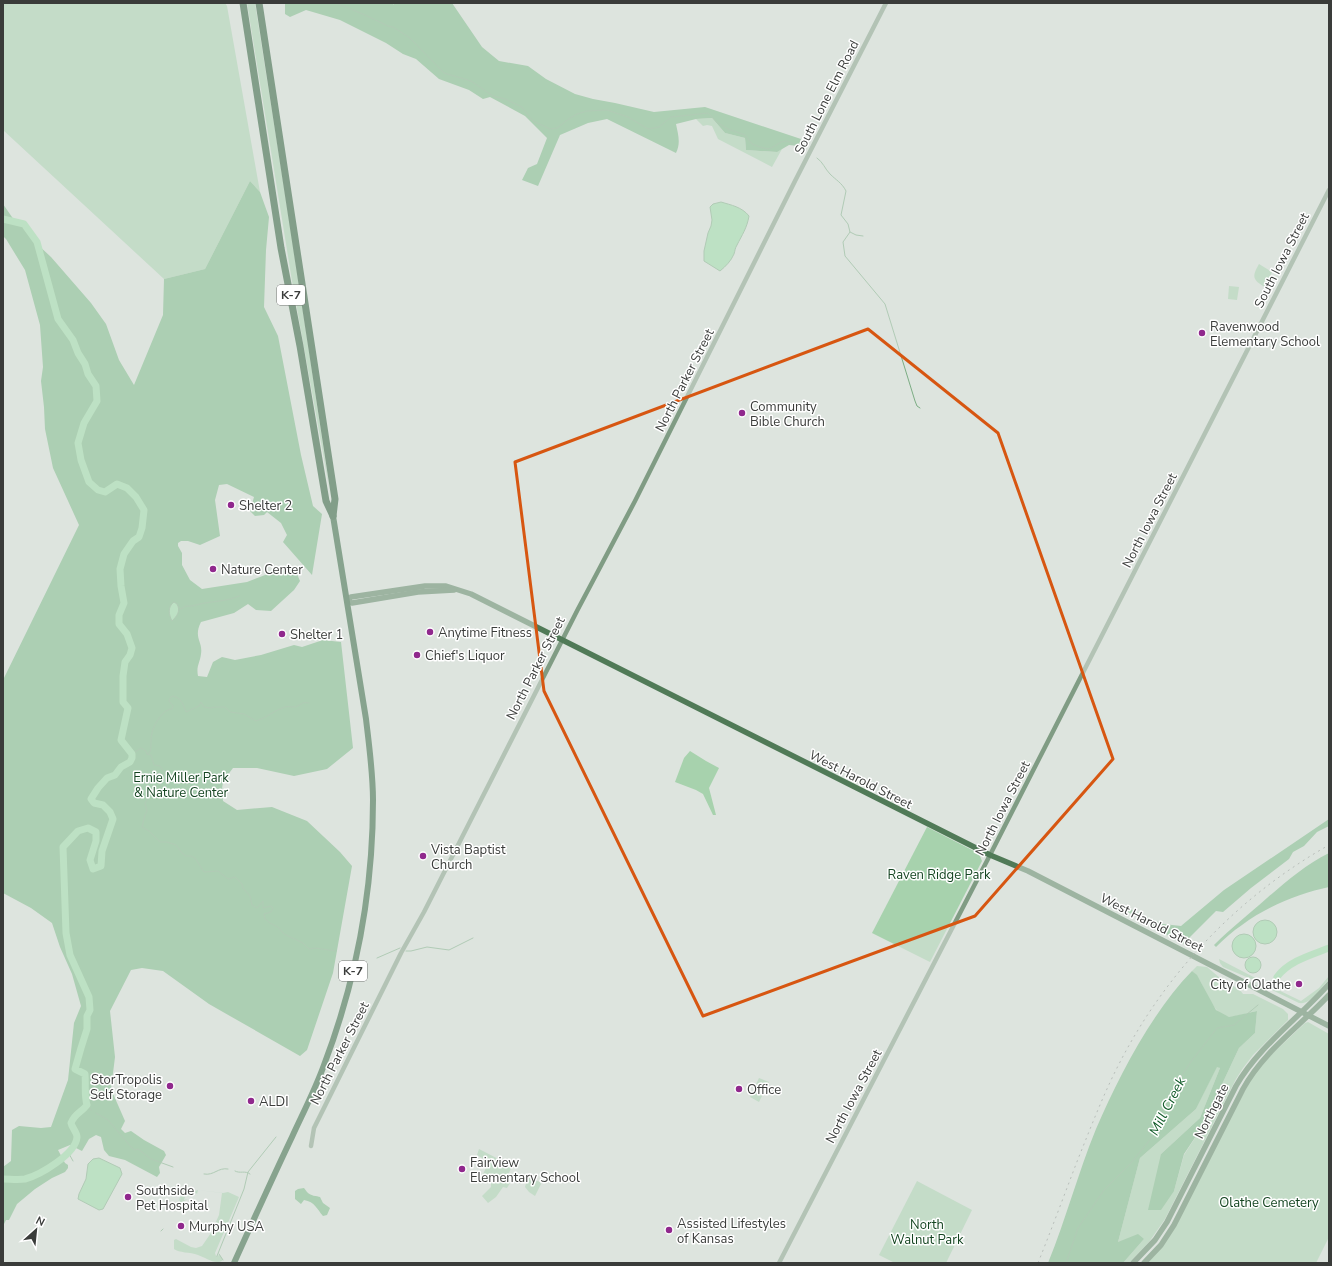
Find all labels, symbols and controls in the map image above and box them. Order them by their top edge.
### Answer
street label: South Lone Elm Road [790,37,863,158]
street label: South Iowa Street [1250,209,1314,311]
road number: K-7 [277,285,305,305]
place label: Ravenwood Elementary School [1210,318,1320,351]
street label: North Parker Street [651,325,719,435]
marker: Ravenwood Elementary School [1197,328,1207,338]
place label: Community Bible Church [750,398,825,431]
marker: Community Bible Church [737,408,747,418]
street label: North Iowa Street [1118,470,1182,571]
place label: Shelter 2 [239,497,292,515]
marker: Shelter 2 [226,500,236,510]
place label: Nature Center [221,561,303,579]
marker: Nature Center [208,564,218,574]
street label: North Parker Street [502,613,570,723]
place label: Anytime Fitness [438,624,532,642]
place label: Shelter 1 [290,626,343,644]
marker: Anytime Fitness [425,627,435,637]
marker: Shelter 1 [277,629,287,639]
place label: Chief's Liquor [425,647,505,665]
marker: Chief's Liquor [412,650,422,660]
street label: West Harold Street [806,746,916,814]
street label: North Iowa Street [971,758,1035,859]
park label: Ernie Miller Park & Nature Center [133,769,229,802]
place label: Vista Baptist Church [430,841,506,874]
marker: Vista Baptist Church [418,851,428,861]
park label: Raven Ridge Park [888,866,991,884]
street label: West Harold Street [1097,889,1207,957]
road number: K-7 [339,961,367,981]
place label: City of Olathe [1210,976,1291,994]
marker: City of Olathe [1294,979,1304,989]
street label: North Parker Street [306,998,374,1108]
street label: North Iowa Street [822,1046,886,1147]
place label: StorTropolis Self Storage [90,1071,162,1104]
water label: Mill Creek [1145,1073,1191,1139]
marker: StorTropolis Self Storage [165,1081,175,1091]
place label: Office [747,1081,781,1099]
street label: Northgate [1190,1081,1233,1142]
marker: Office [734,1084,744,1094]
place label: ALDI [259,1093,289,1111]
marker: ALDI [246,1096,256,1106]
place label: Fairview Elementary School [470,1154,580,1187]
marker: Fairview Elementary School [457,1164,467,1174]
place label: Southside Pet Hospital [136,1182,208,1215]
marker: Southside Pet Hospital [123,1192,133,1202]
park label: Olathe Cemetery [1219,1194,1319,1212]
north arrow [16,1210,56,1250]
text: N [33,1213,47,1230]
place label: Assisted Lifestyles of Kansas [677,1215,786,1248]
park label: North Walnut Park [891,1216,964,1249]
place label: Murphy USA [189,1218,264,1236]
marker: Murphy USA [176,1221,186,1231]
marker: Assisted Lifestyles of Kansas [664,1225,674,1235]

